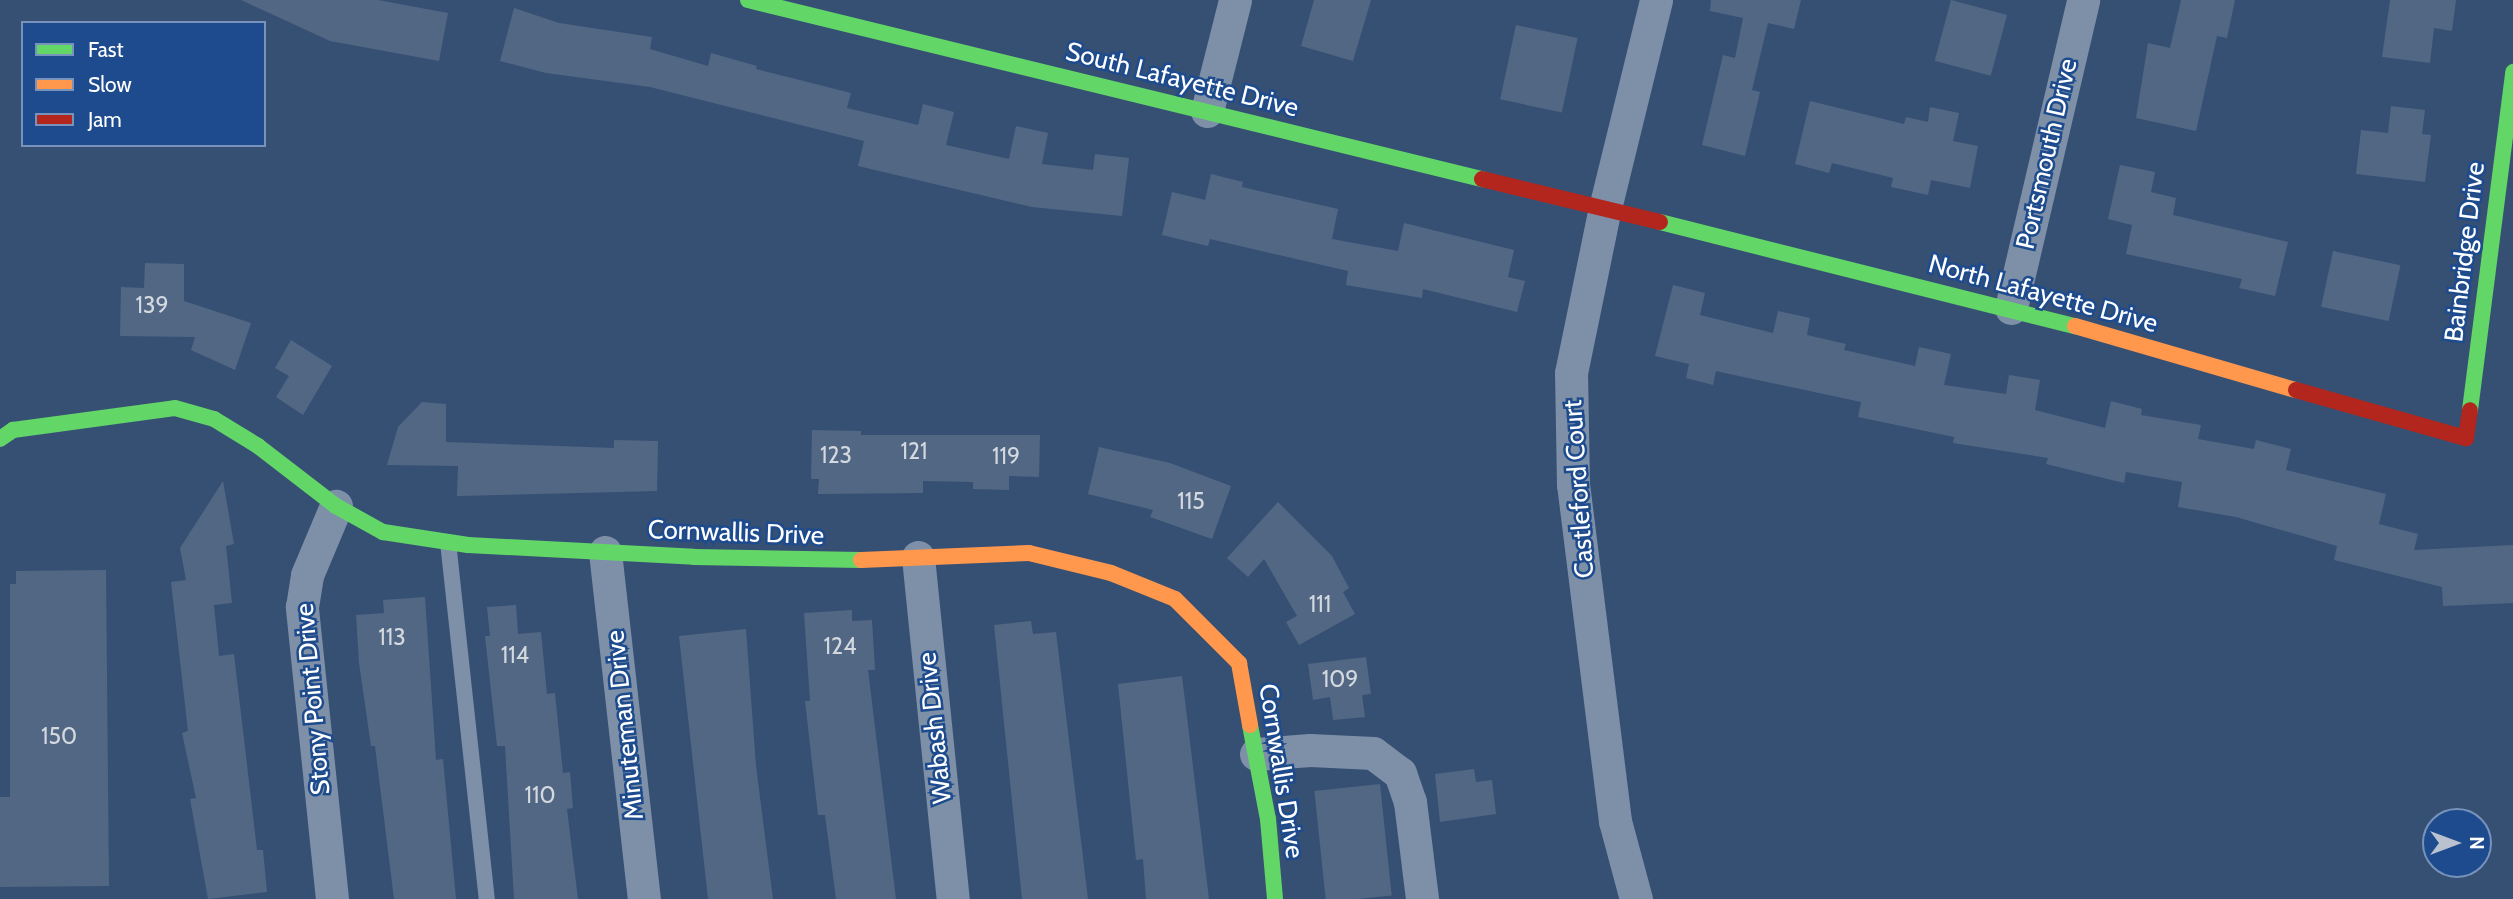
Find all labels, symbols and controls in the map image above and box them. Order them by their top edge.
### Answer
legend [21,21,266,147]
street label: South Lafayette Drive [1062,36,1302,124]
text: Fast [88,37,124,62]
street label: Portsmouth Drive [2010,56,2084,252]
text: Slow [88,72,132,97]
text: Jam [88,107,122,132]
street label: Bainbridge Drive [2438,160,2492,344]
street label: North Lafayette Drive [1925,248,2161,340]
house number: 139 [135,291,169,319]
street label: Castleford Court [1557,399,1601,579]
house number: 121 [900,437,928,465]
house number: 123 [820,441,852,469]
house number: 119 [992,442,1020,470]
house number: 115 [1177,487,1205,515]
street label: Cornwallis Drive [647,514,825,552]
house number: 111 [1309,590,1331,618]
street label: Stony Point Drive [289,602,337,796]
house number: 113 [378,623,406,651]
street label: Minuteman Drive [600,629,650,821]
house number: 124 [824,632,856,660]
house number: 114 [501,641,529,669]
street label: Wabash Drive [912,651,958,805]
house number: 109 [1322,665,1358,693]
street label: Cornwallis Drive [1252,681,1310,861]
house number: 150 [41,722,77,750]
house number: 110 [524,781,556,809]
north arrow [2422,808,2492,878]
text: N [2465,836,2488,850]

